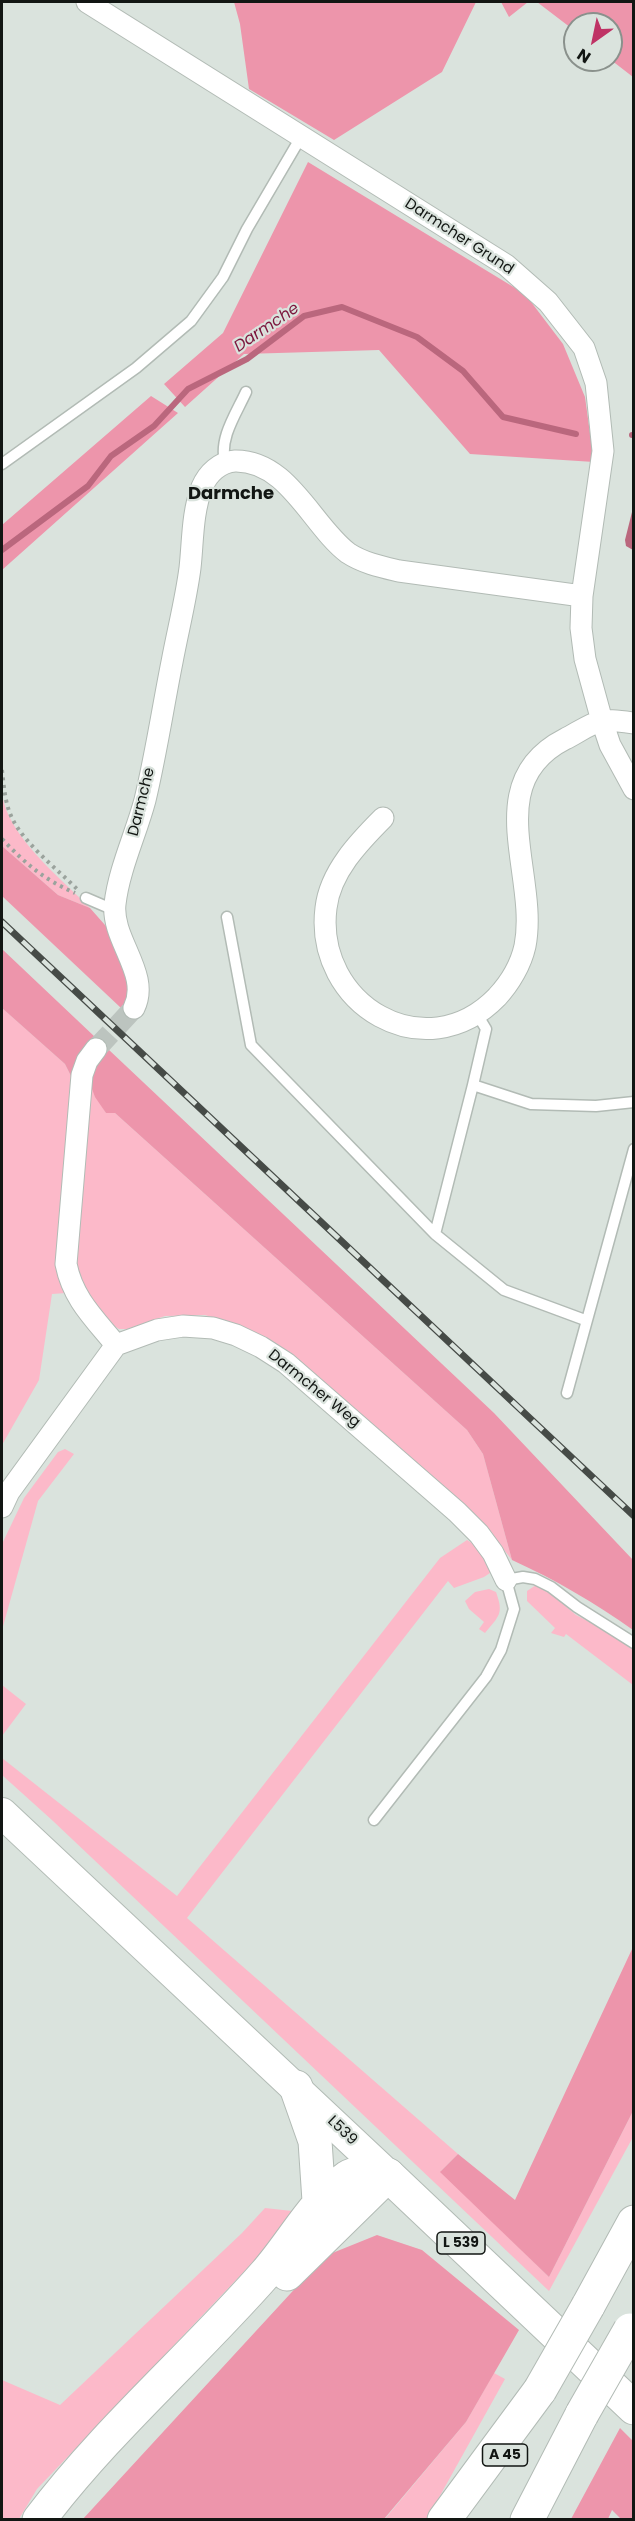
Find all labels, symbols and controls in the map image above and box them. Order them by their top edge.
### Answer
north arrow [563,12,623,72]
text: N [573,43,595,69]
street label: Darmcher Grund [401,195,517,279]
water label: Darmche [231,299,303,357]
district label: Darmche [188,483,274,505]
street label: Darmche [125,766,159,838]
street label: Darmcher Weg [264,1346,364,1432]
street label: L539 [323,2113,361,2149]
road number: L 539 [437,2232,485,2254]
road number: A 45 [482,2444,528,2466]

